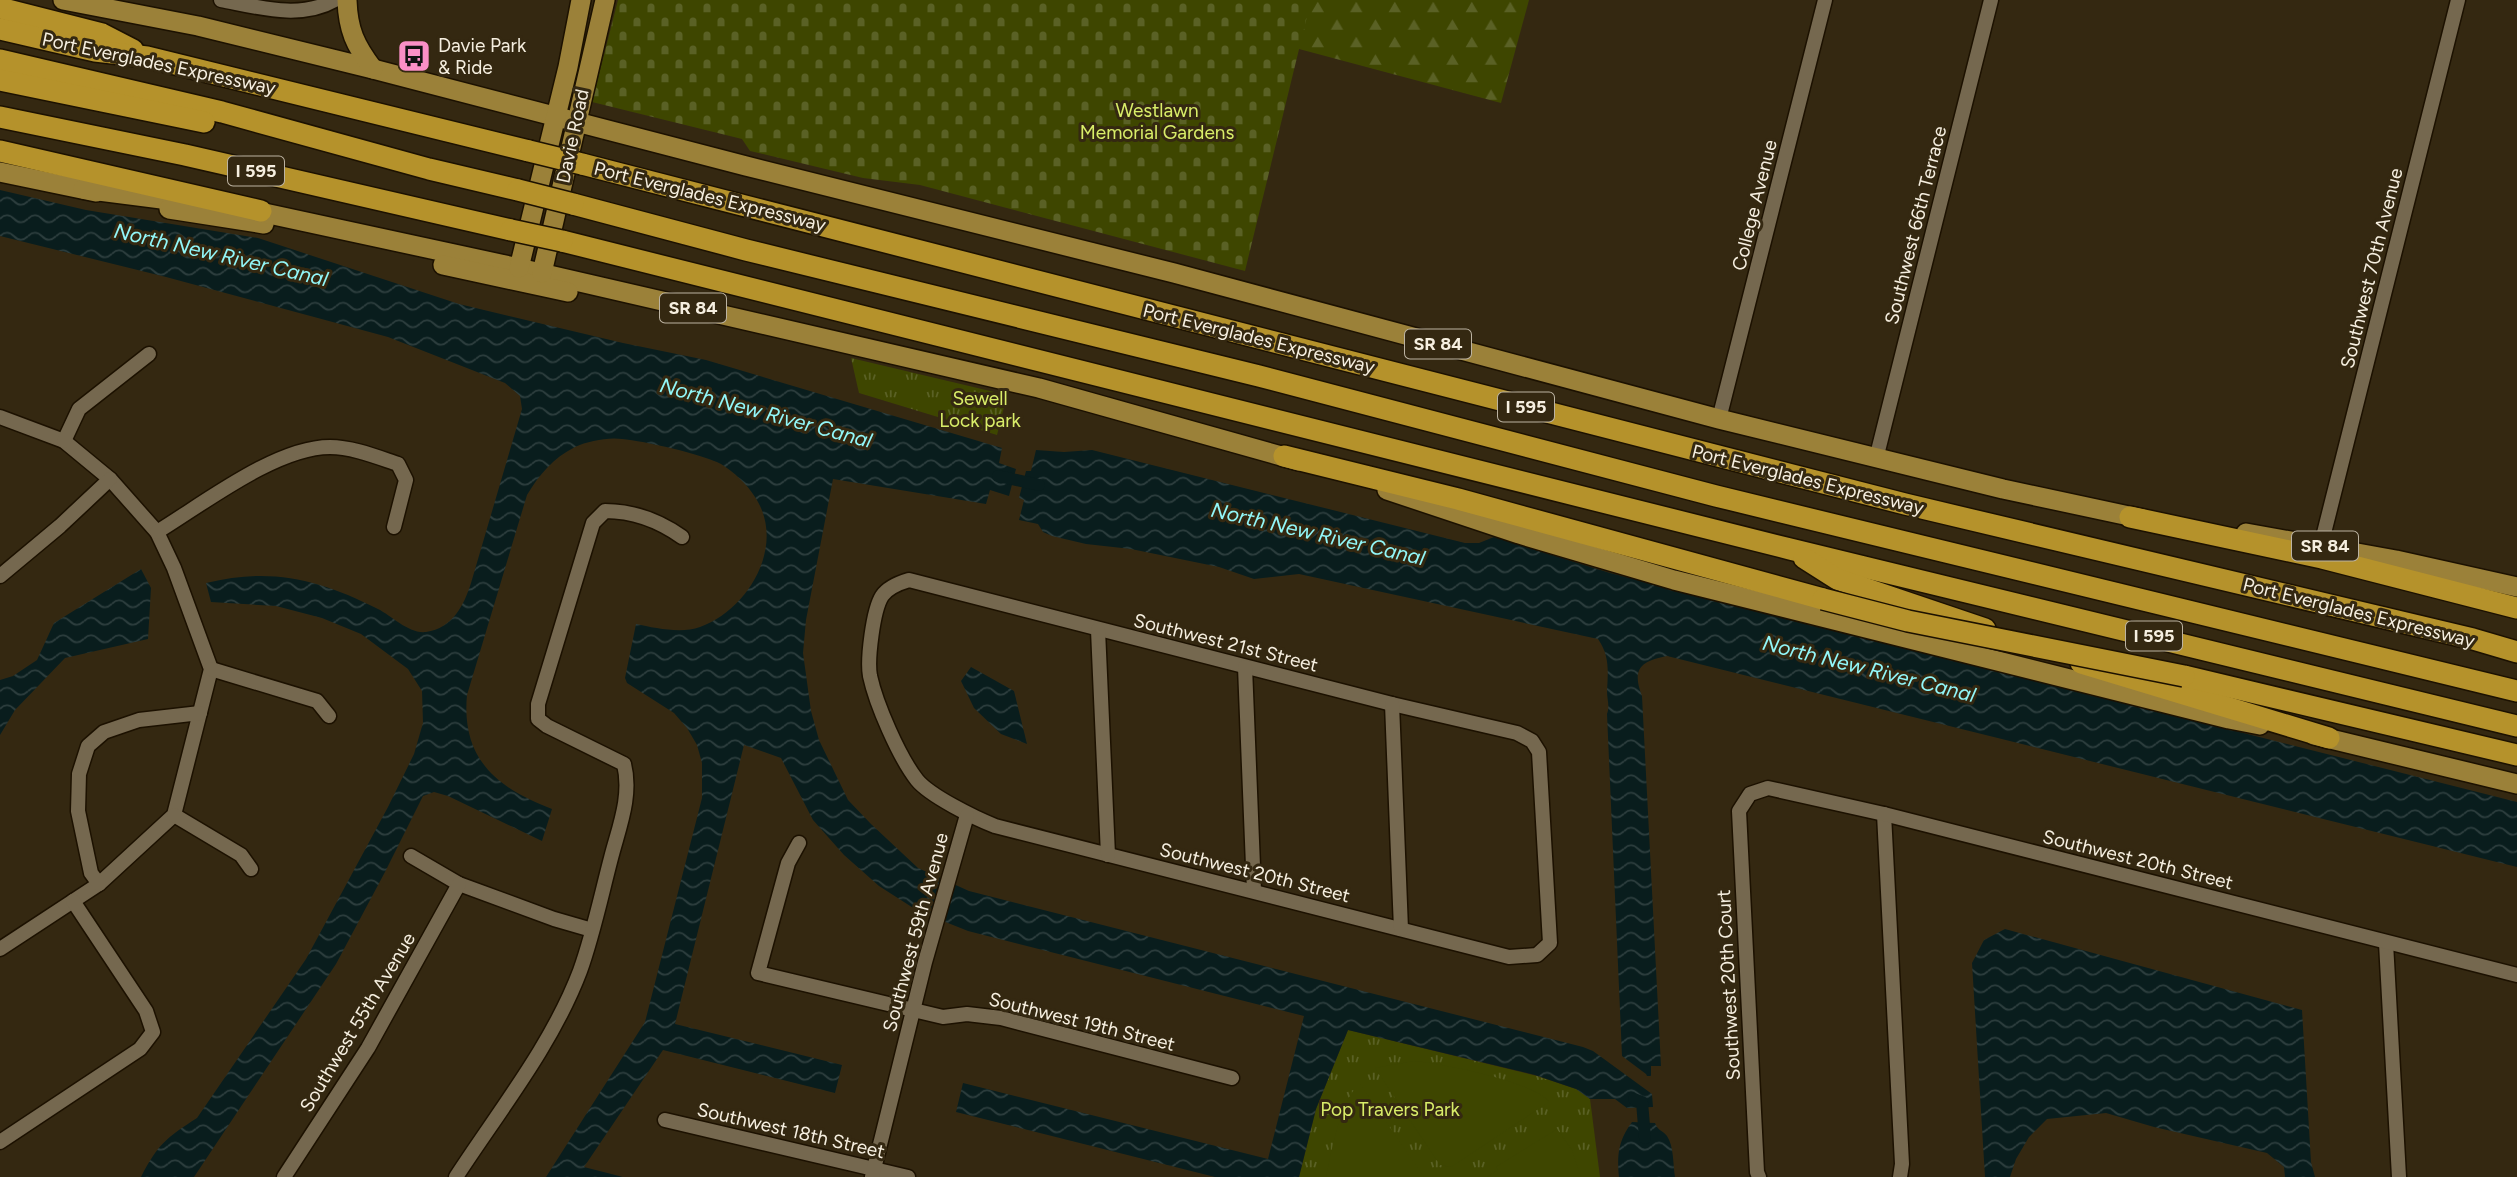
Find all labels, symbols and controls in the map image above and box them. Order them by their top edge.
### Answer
street label: Port Everglades Expressway [40,27,278,99]
place label: Davie Park & Ride [438,34,527,79]
bus stop icon: Davie Park & Ride [395,37,433,75]
street label: Davie Road [551,87,594,185]
park label: Westlawn Memorial Gardens [1080,99,1234,144]
street label: Southwest 66th Terrace [1880,124,1951,327]
street label: College Avenue [1727,137,1782,273]
road number: I 595 [228,156,284,186]
street label: Port Everglades Expressway [592,157,828,236]
street label: Southwest 70th Avenue [2335,165,2408,371]
water label: North New River Canal [112,218,331,291]
road number: SR 84 [660,294,726,322]
street label: Port Everglades Expressway [1141,299,1377,378]
road number: SR 84 [1405,330,1471,358]
water label: North New River Canal [657,372,875,453]
park label: Sewell Lock park [939,387,1022,432]
road number: I 595 [1498,393,1554,422]
street label: Port Everglades Expressway [1690,440,1926,519]
water label: North New River Canal [1209,497,1428,570]
road number: SR 84 [2292,532,2358,560]
street label: Port Everglades Expressway [2241,573,2477,652]
street label: Southwest 21st Street [1131,608,1320,677]
road number: I 595 [2126,622,2182,650]
water label: North New River Canal [1760,630,1979,707]
street label: Southwest 20th Street [2040,825,2235,894]
street label: Southwest 59th Avenue [878,830,953,1034]
street label: Southwest 20th Street [1157,838,1352,907]
street label: Southwest 20th Court [1712,889,1745,1081]
street label: Southwest 55th Avenue [295,928,420,1116]
street label: Southwest 19th Street [986,987,1177,1056]
street label: Southwest 18th Street [695,1098,887,1163]
park label: Pop Travers Park [1320,1098,1461,1121]

